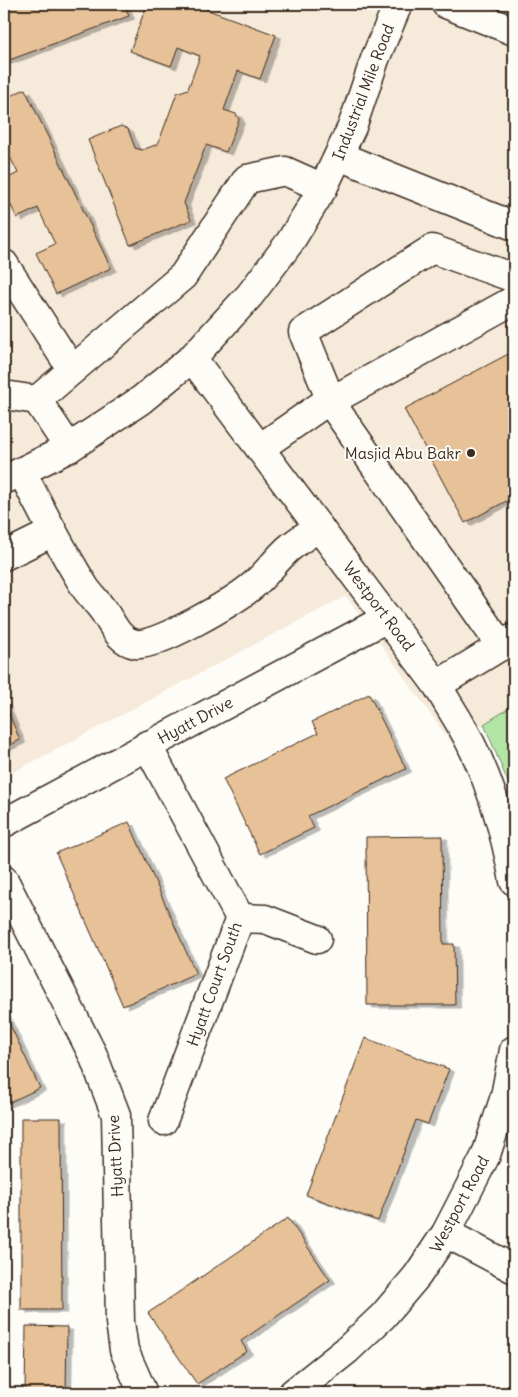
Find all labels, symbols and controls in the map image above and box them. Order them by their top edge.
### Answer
street label: Industrial Mile Road [328,21,398,163]
place label: Masjid Abu Bakr [345,443,461,463]
marker: Masjid Abu Bakr [465,447,477,459]
street label: Westport Road [339,557,419,655]
street label: Hyatt Drive [154,692,236,748]
street label: Hyatt Court South [182,919,246,1049]
street label: Hyatt Drive [103,1114,127,1198]
street label: Westport Road [425,1152,493,1256]

